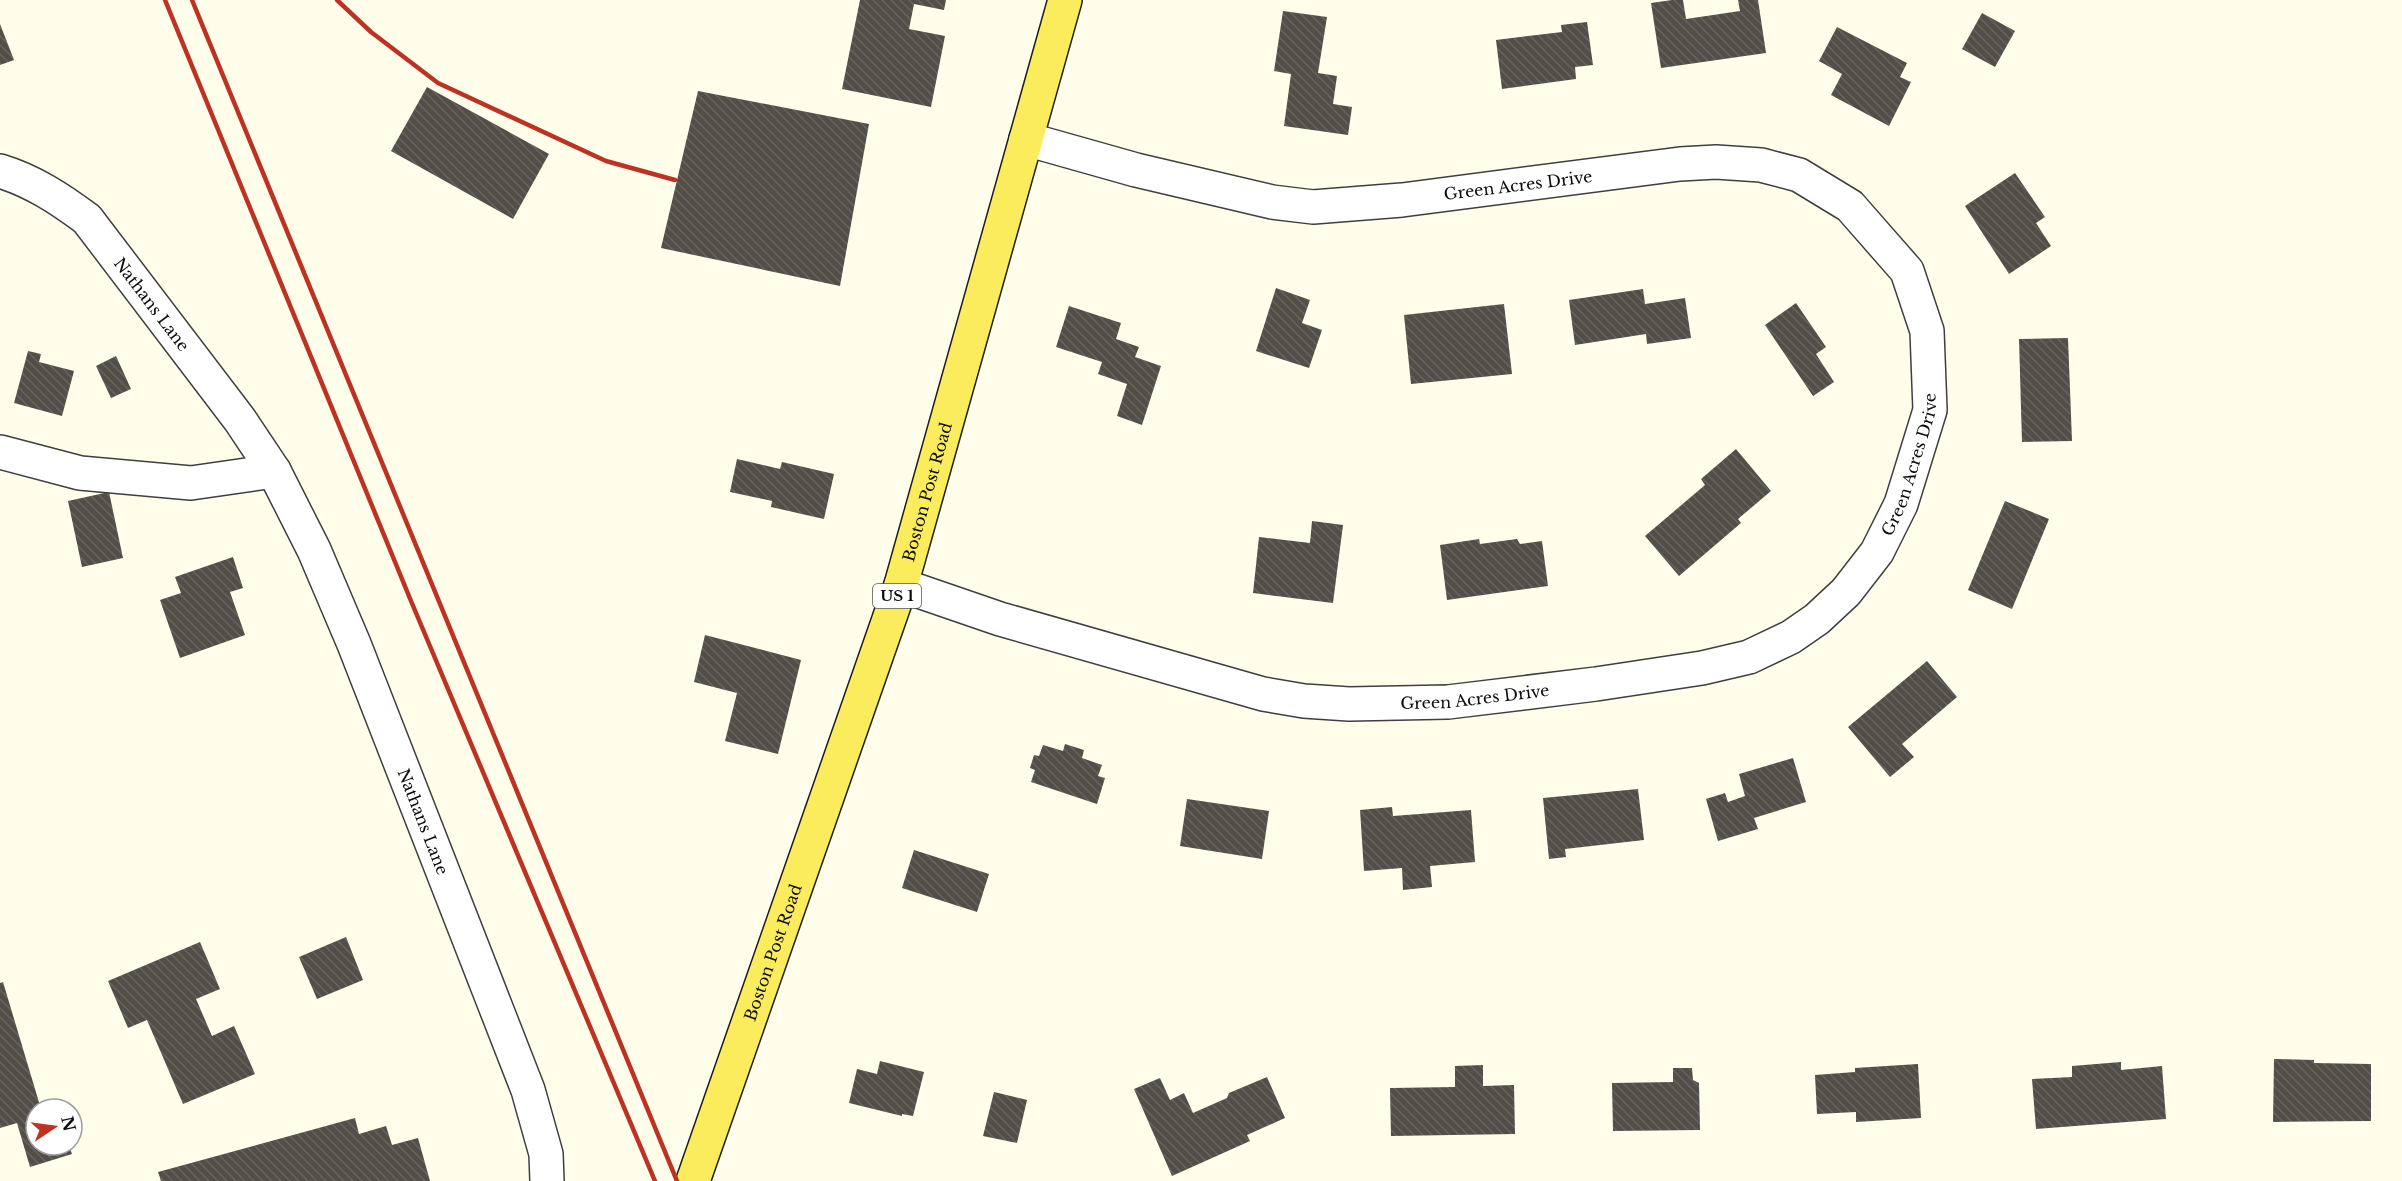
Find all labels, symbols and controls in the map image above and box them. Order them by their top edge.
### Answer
street label: Green Acres Drive [1443,166,1593,204]
street label: Nathans Lane [110,254,194,355]
street label: Green Acres Drive [1877,393,1940,539]
street label: Boston Post Road [898,420,956,564]
road number: US 1 [873,584,921,608]
street label: Green Acres Drive [1400,680,1550,713]
street label: Nathans Lane [394,766,453,877]
street label: Boston Post Road [740,881,806,1024]
north arrow [24,1097,84,1157]
text: N [57,1114,80,1133]

